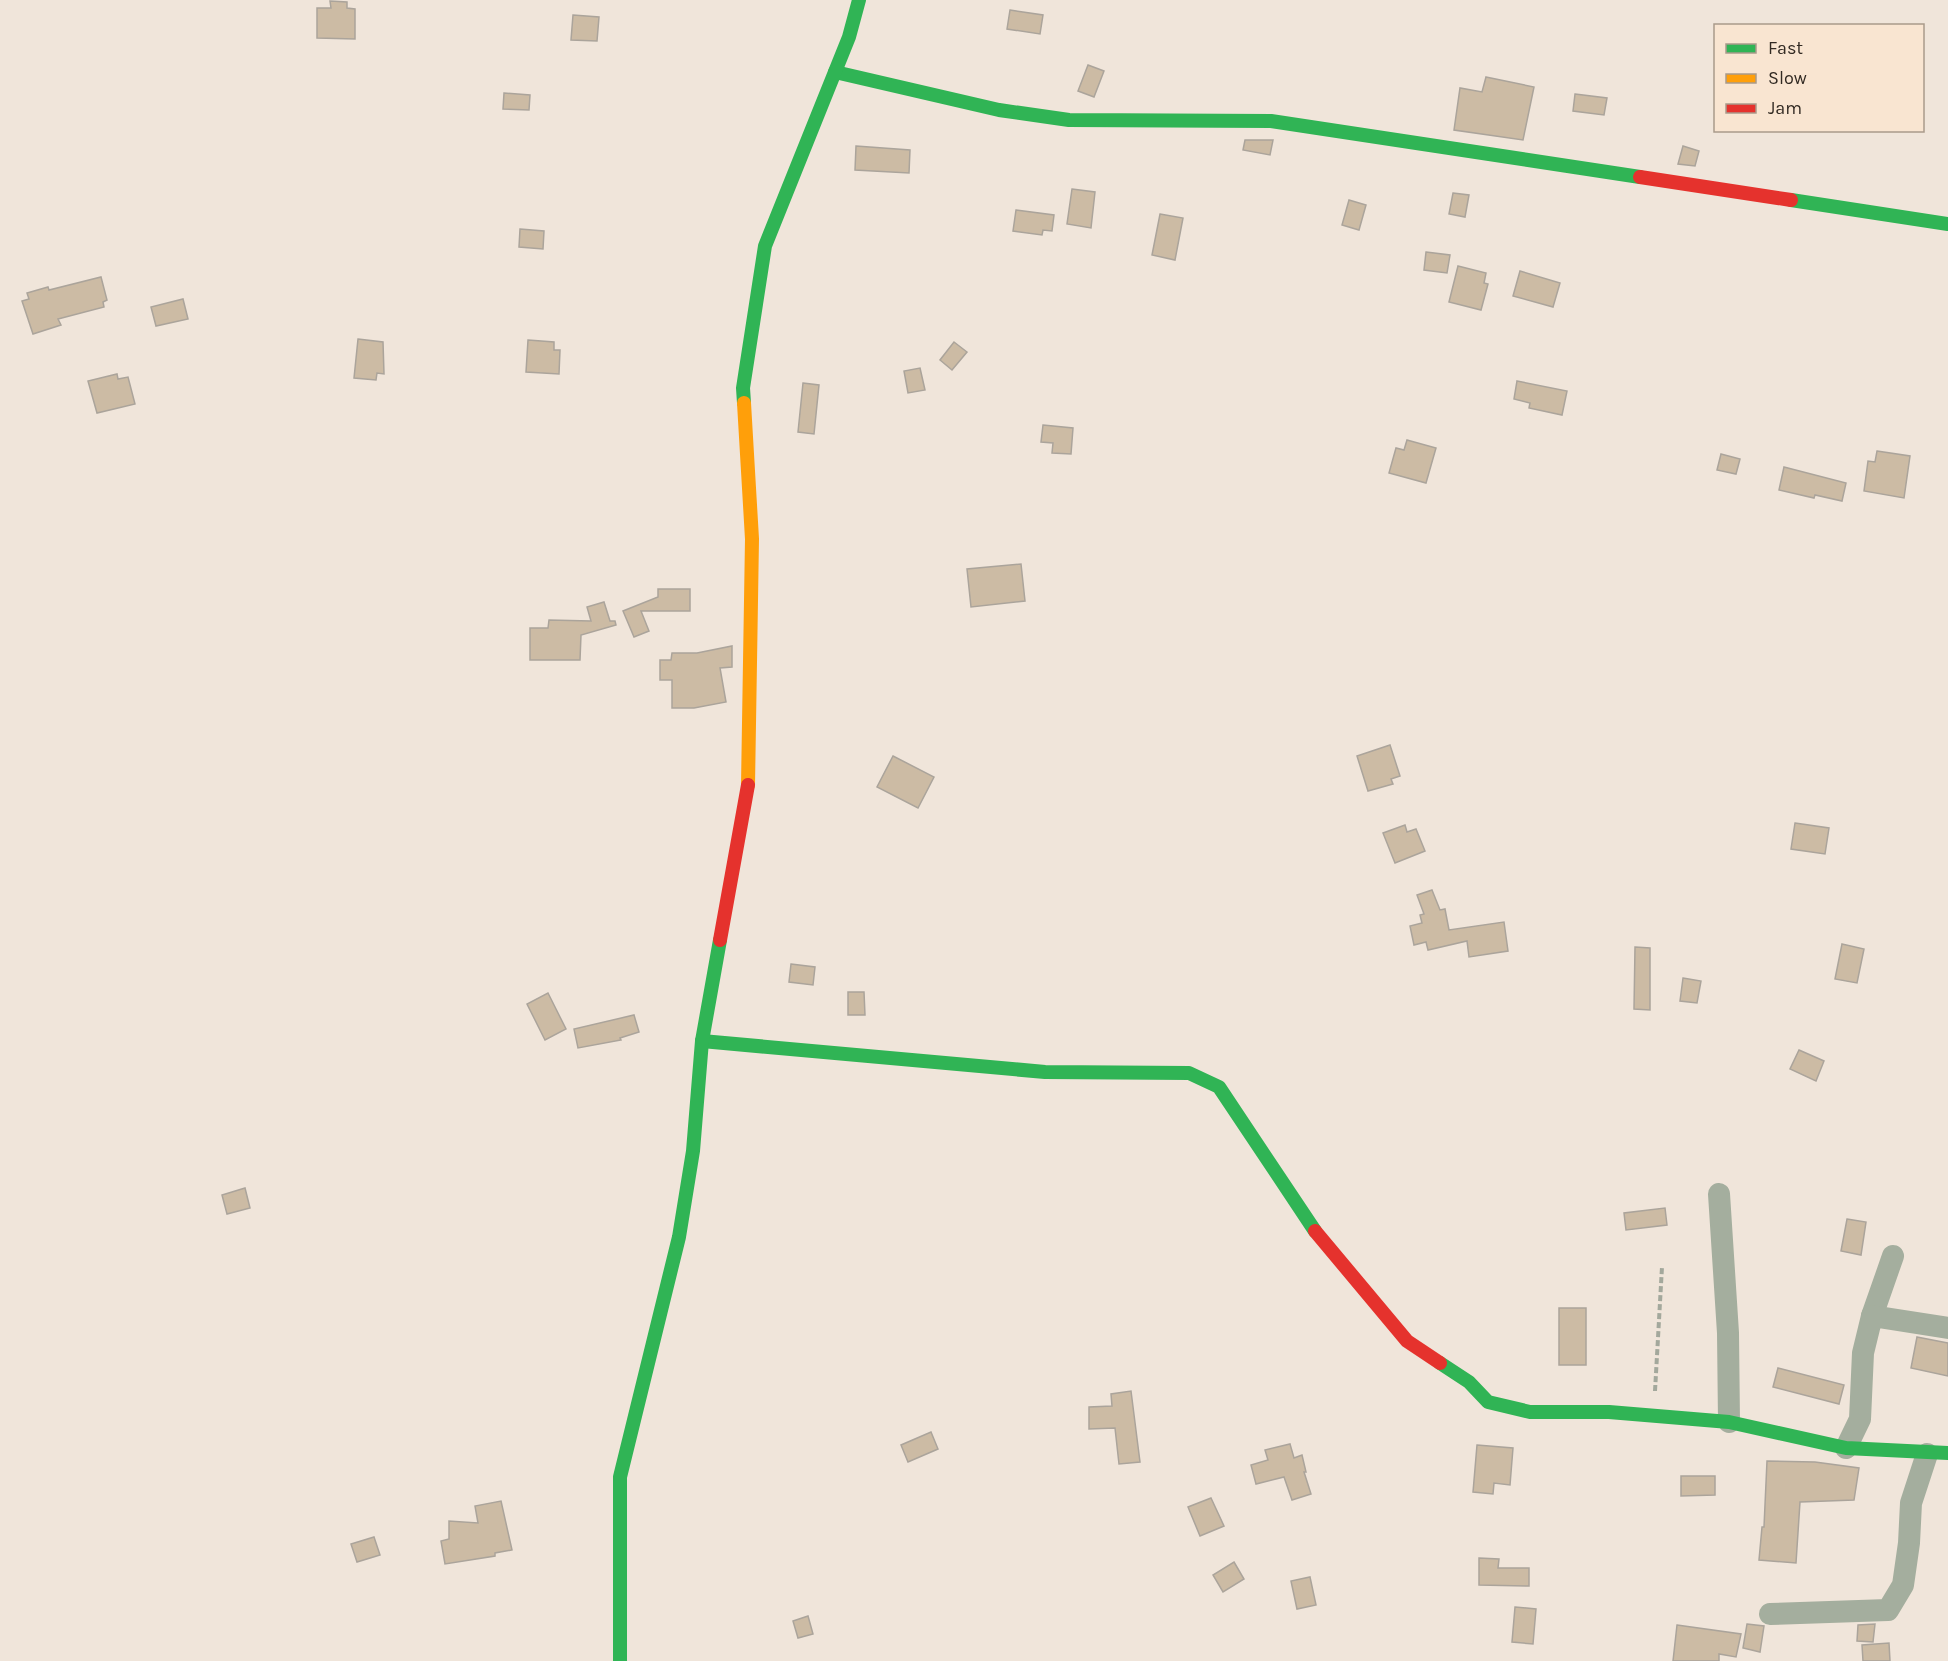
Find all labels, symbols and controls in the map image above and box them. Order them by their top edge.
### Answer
legend [1714,24,1924,132]
text: Fast [1768,37,1803,59]
text: Slow [1768,67,1807,89]
text: Jam [1768,97,1802,119]

